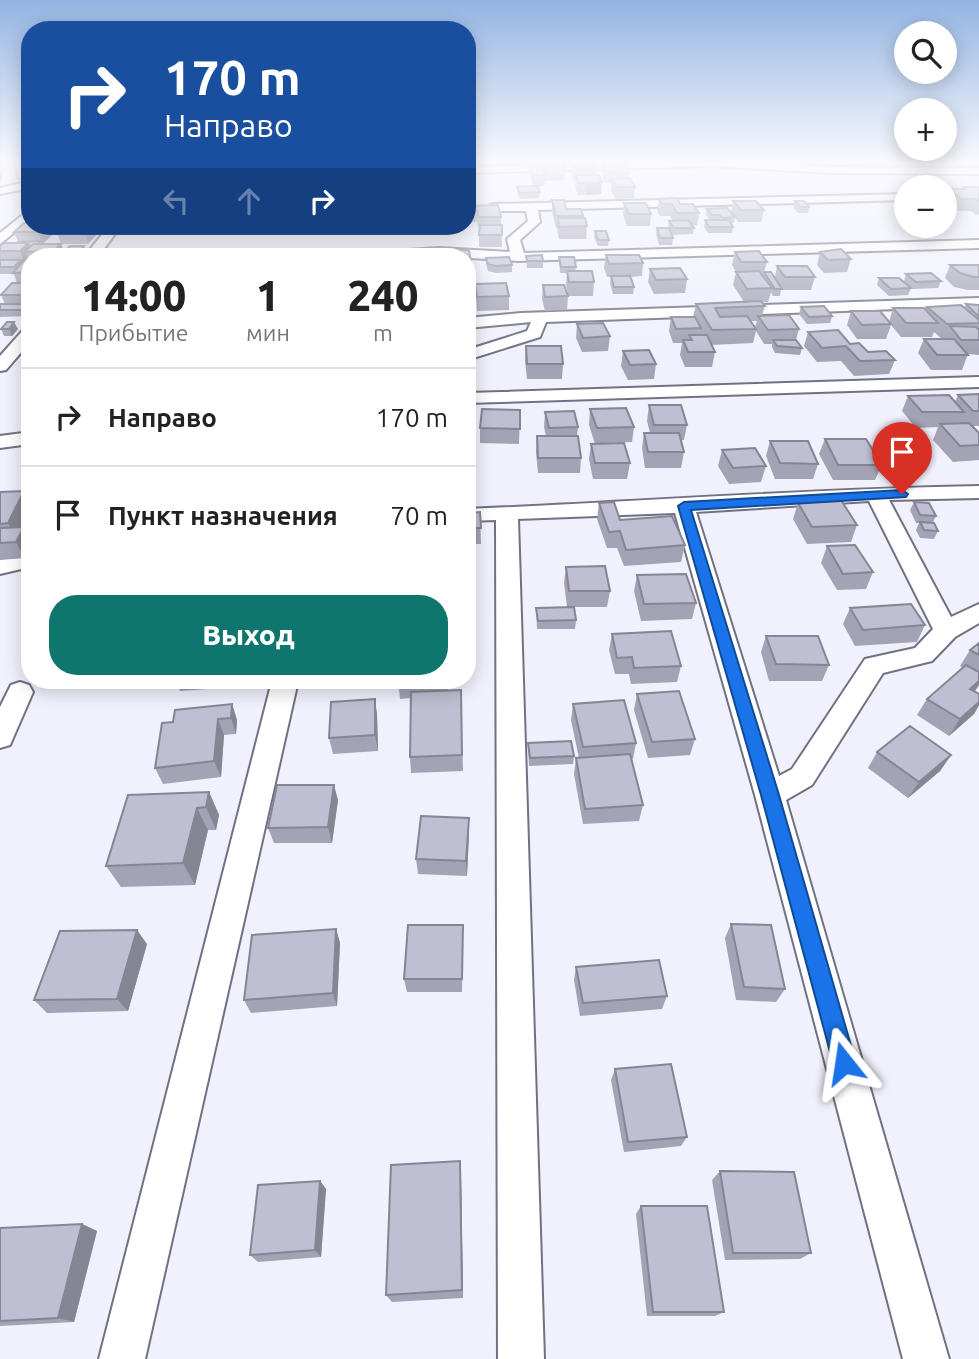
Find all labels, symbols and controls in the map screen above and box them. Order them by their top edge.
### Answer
map controls [894,21,957,238]
button: search [894,21,957,84]
icon: right [49,49,140,140]
text: 170 m [164,49,301,104]
button: + [894,98,957,161]
text: Направо [164,107,293,143]
button: − [894,175,957,238]
icon: left [157,182,195,220]
icon: ahead [230,182,268,220]
icon: right [303,182,341,220]
text: 14:00 [81,272,186,319]
text: 1 [256,272,280,319]
text: 240 [347,272,418,319]
text: Прибытие [79,320,189,345]
text: мин [246,320,290,345]
text: m [373,320,393,345]
icon: right [49,398,87,436]
text: Направо [108,403,217,432]
text: 170 m [376,403,448,432]
pin [872,422,932,494]
icon: arrive [883,433,921,471]
icon: arrive [49,496,87,534]
text: Пункт назначения [108,501,338,530]
text: 70 m [390,501,448,530]
button: Выход [49,595,448,675]
position arrow [807,1026,881,1100]

